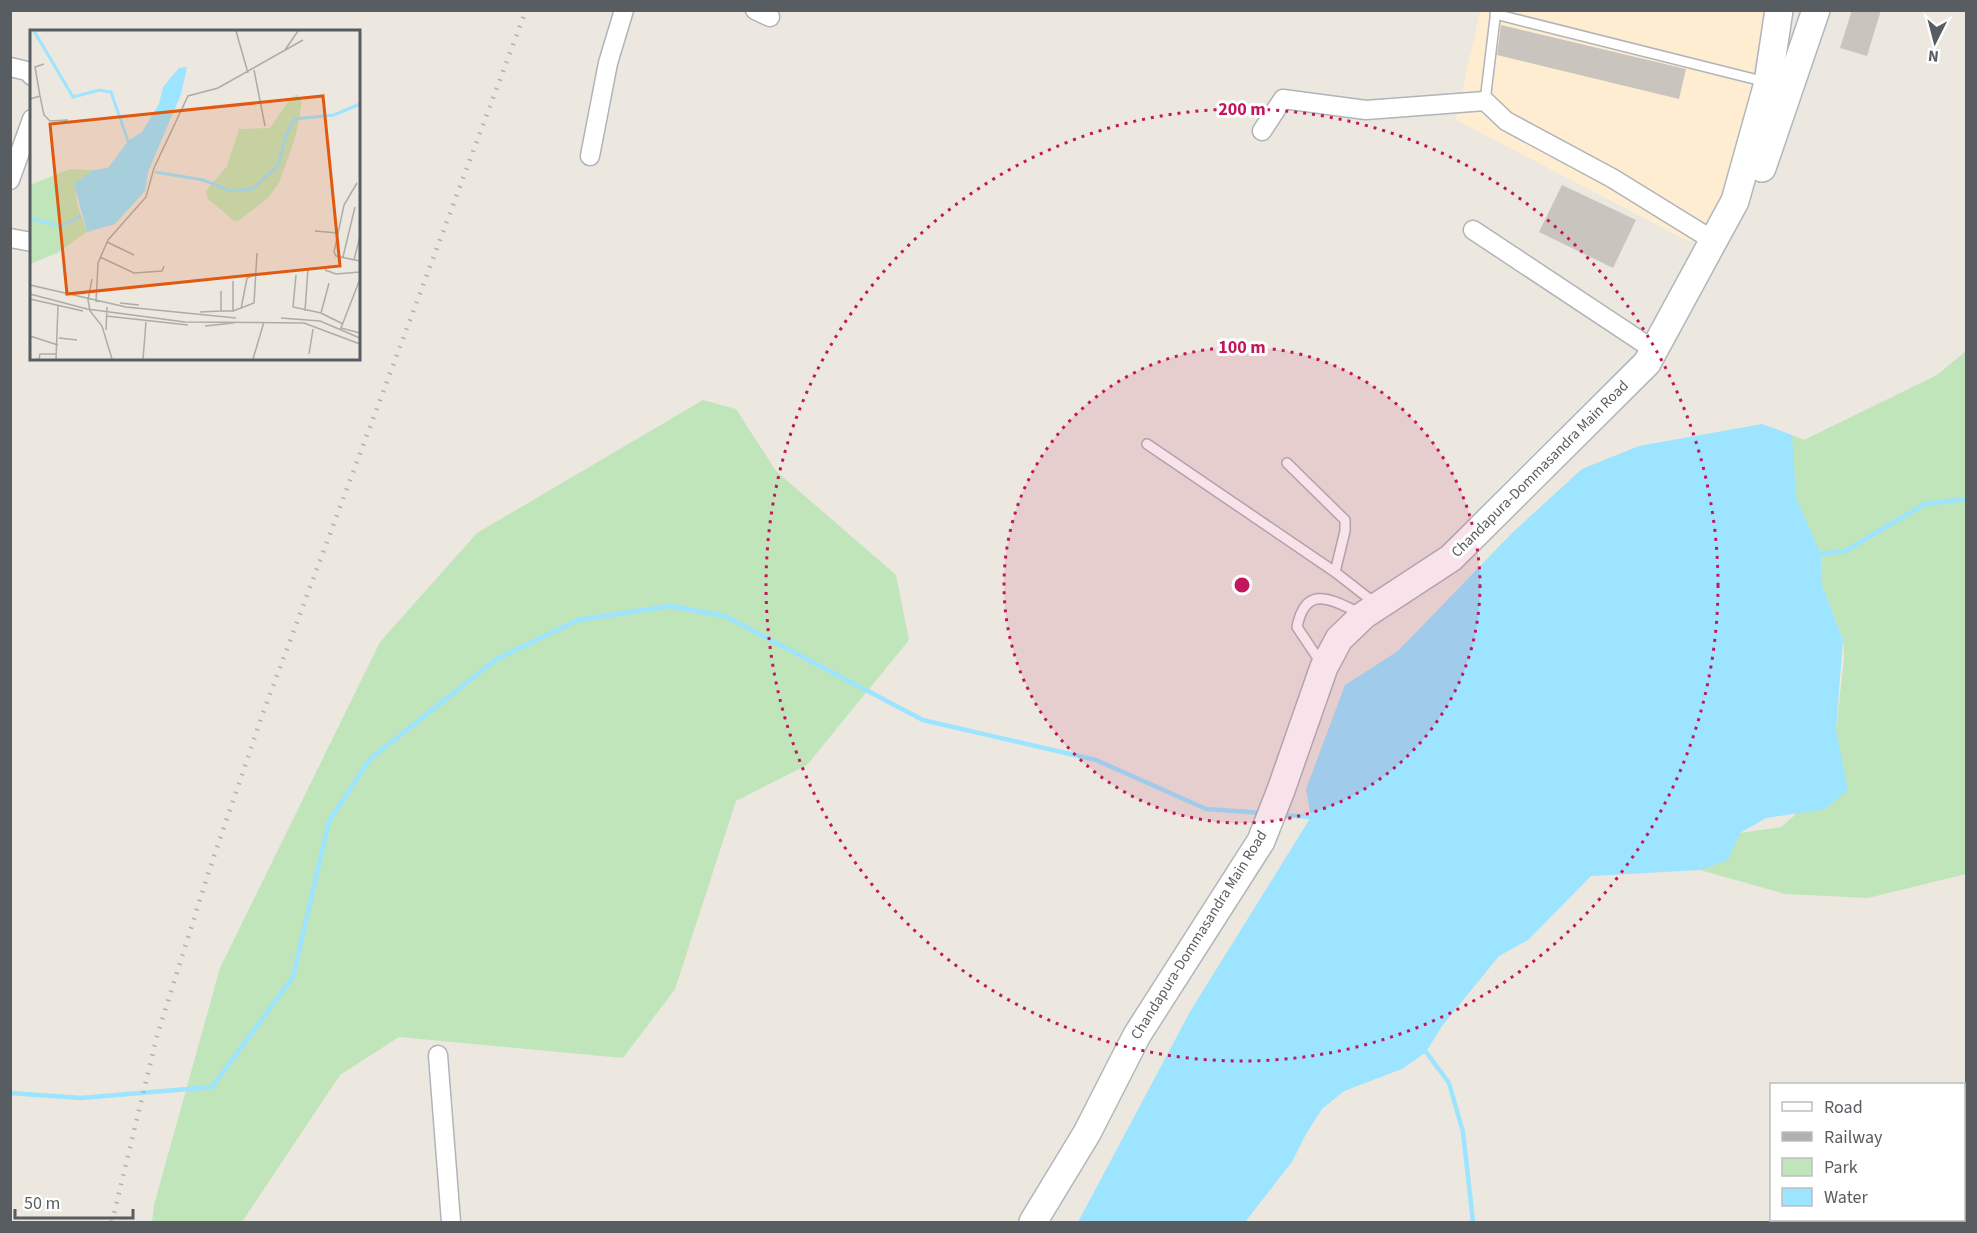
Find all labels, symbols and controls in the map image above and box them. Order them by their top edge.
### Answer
north arrow [1905,12,1965,72]
inset map [30,30,360,360]
text: N [1927,44,1940,67]
text: 200 m [1218,97,1266,122]
text: 100 m [1218,335,1266,360]
street label: Chandapura-Dommasandra Main Road [1447,376,1633,562]
centre of rings [1232,575,1252,595]
street label: Chandapura-Dommasandra Main Road [1126,826,1272,1044]
legend [1770,1083,1965,1221]
text: Road [1824,1095,1863,1120]
text: Railway [1824,1125,1883,1150]
text: Park [1824,1155,1858,1180]
scale bar [15,1182,134,1220]
text: Water [1824,1185,1868,1210]
text: 50 m [24,1191,60,1216]

